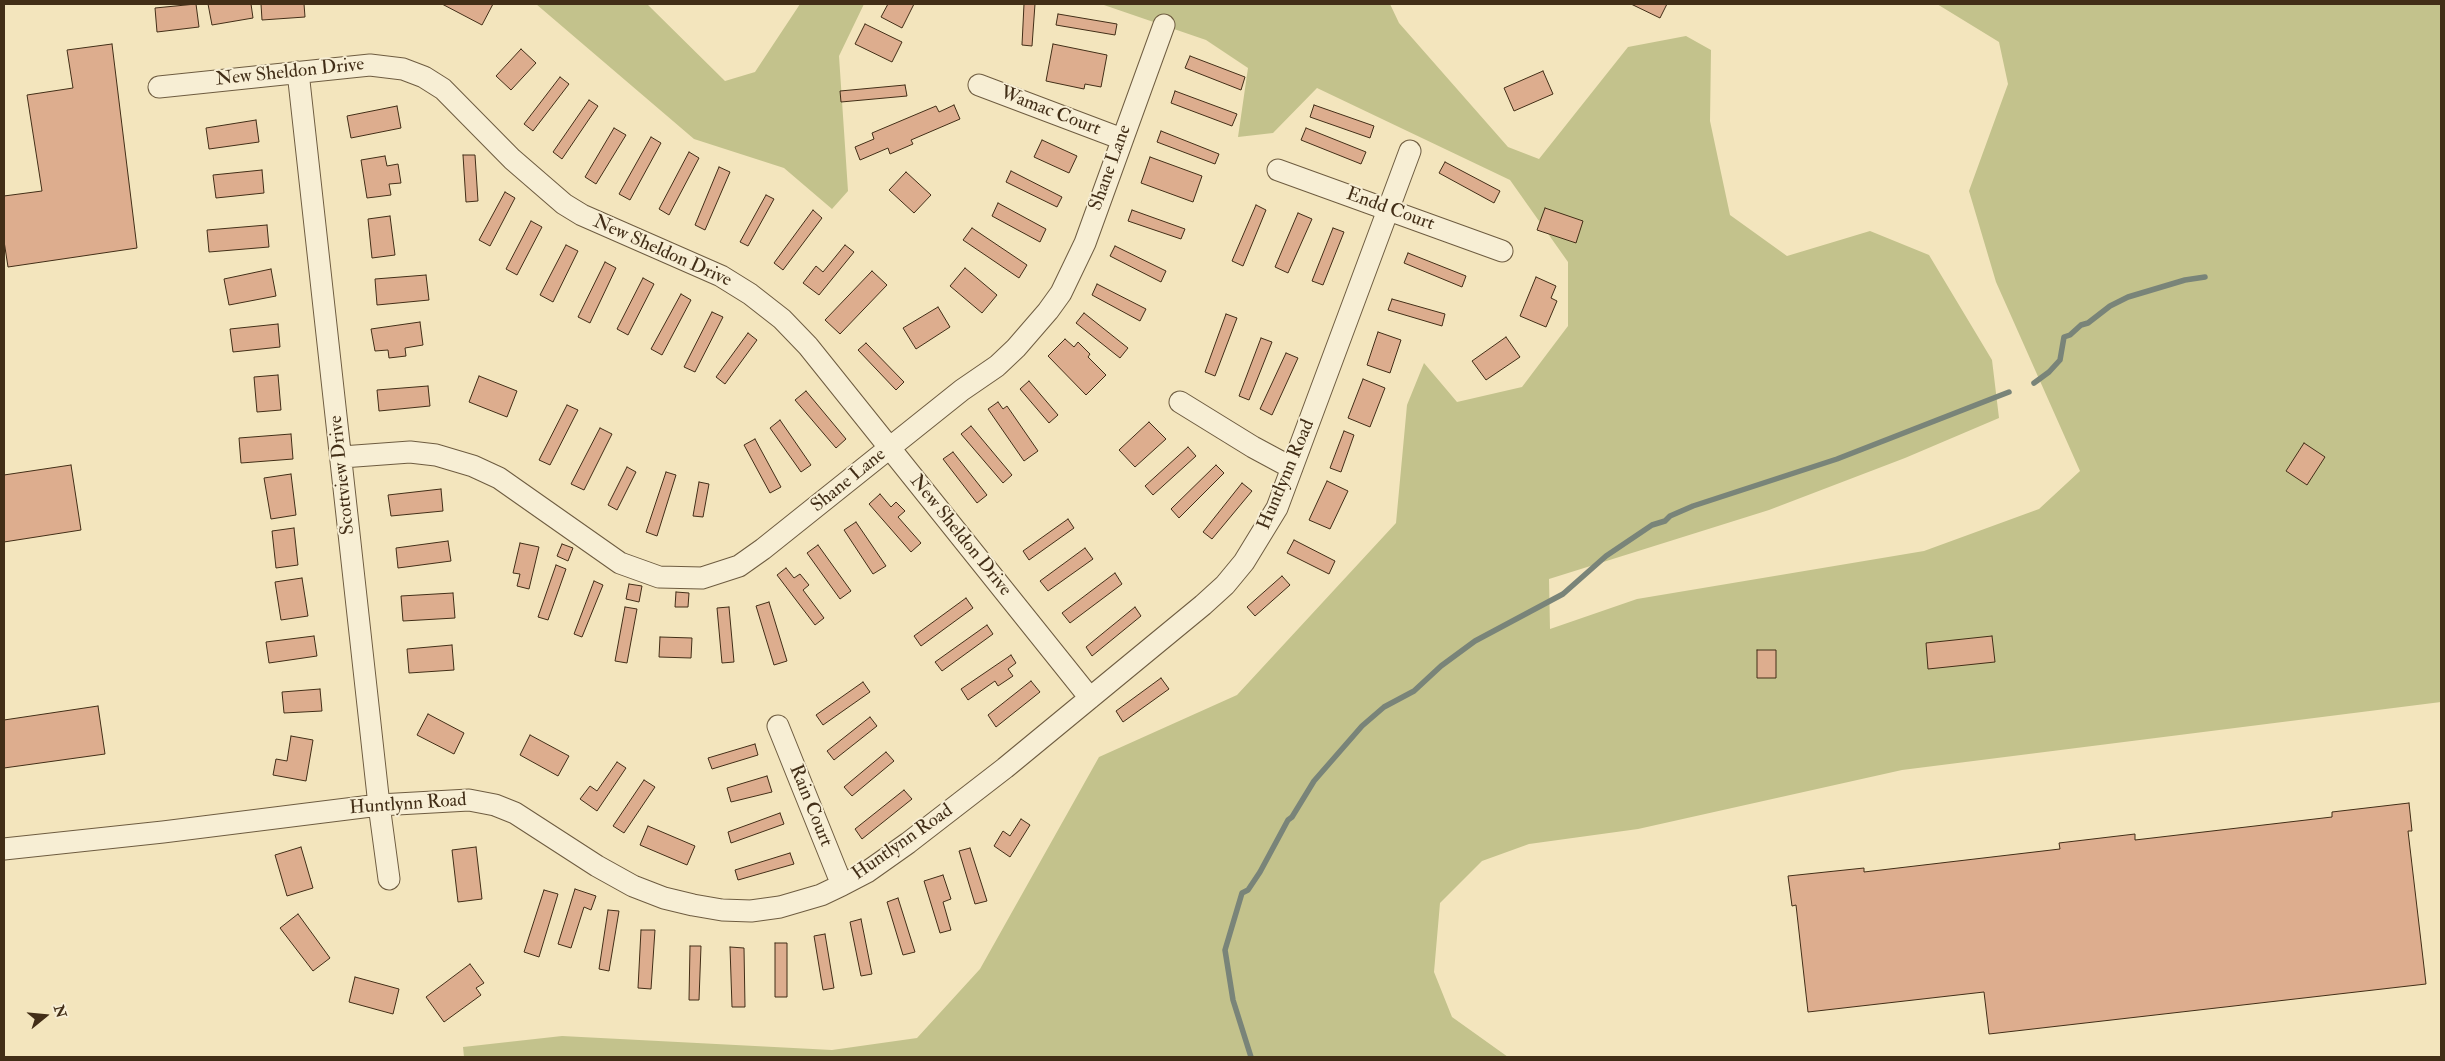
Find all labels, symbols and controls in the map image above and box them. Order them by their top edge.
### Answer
street label: New Sheldon Drive [215,54,365,92]
street label: Wamac Court [997,82,1103,142]
street label: Shane Lane [1085,122,1137,214]
street label: Endd Court [1343,184,1437,236]
street label: New Sheldon Drive [589,211,735,293]
street label: Scottview Drive [325,414,361,536]
street label: Huntlynn Road [1254,416,1320,534]
street label: Shane Lane [807,444,891,518]
street label: New Sheldon Drive [904,471,1016,601]
street label: Rain Court [783,762,837,850]
street label: Huntlynn Road [349,790,467,820]
street label: Huntlynn Road [848,800,958,886]
north arrow [20,991,70,1041]
text: N [50,1003,70,1020]

